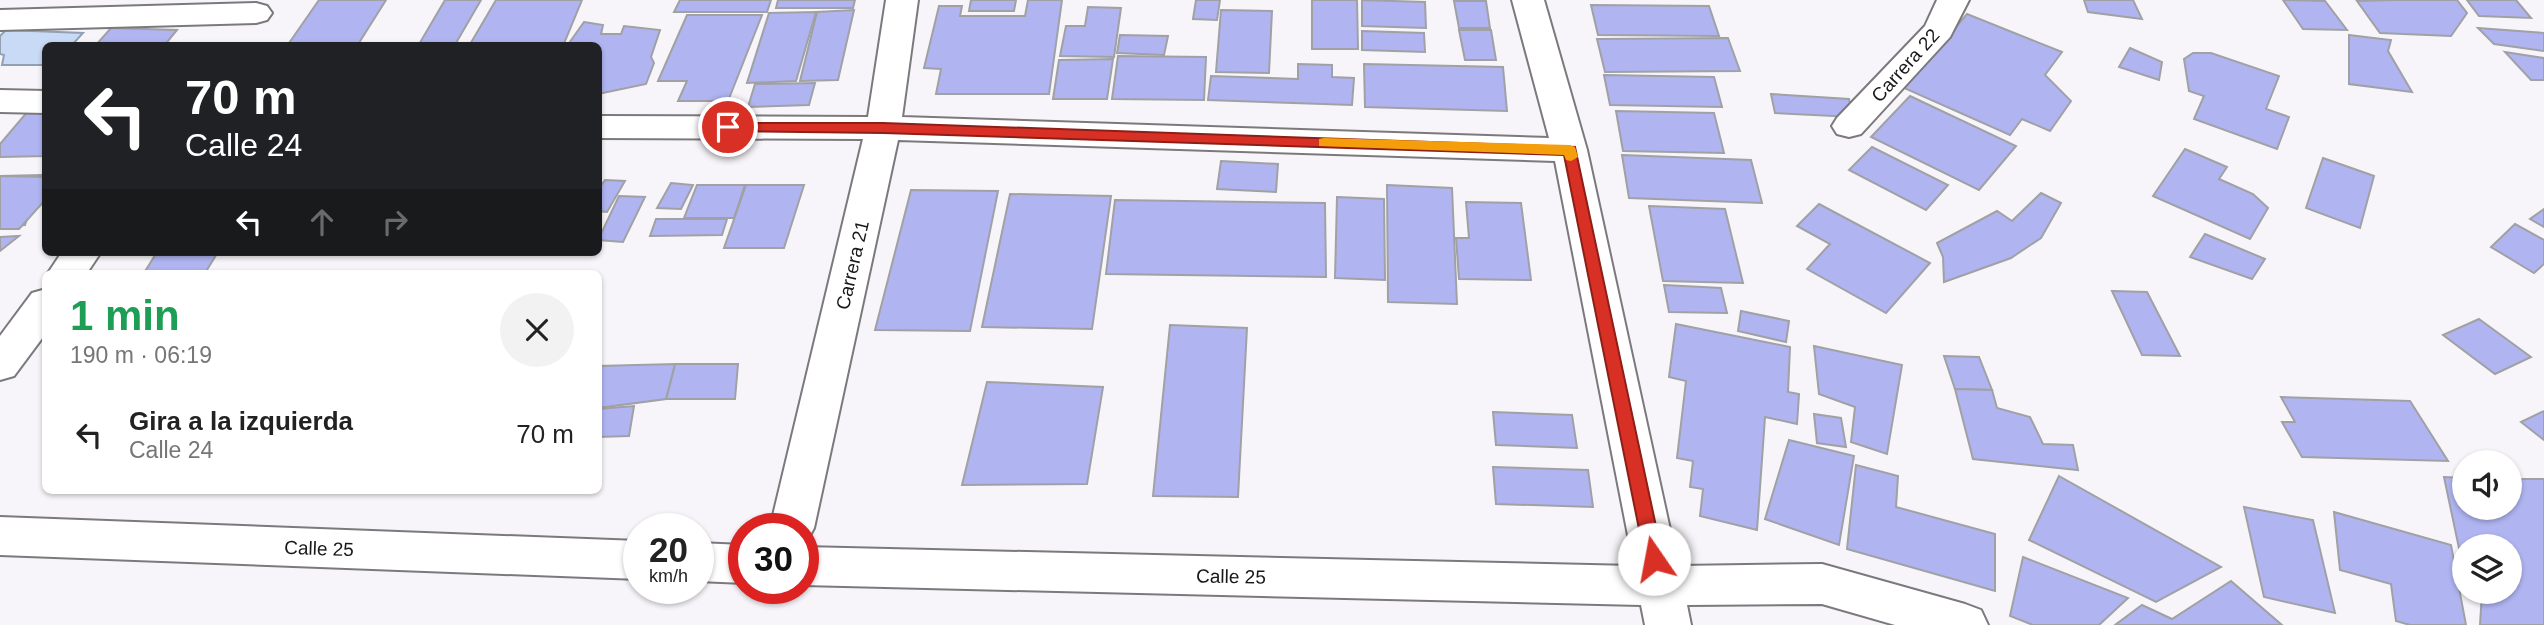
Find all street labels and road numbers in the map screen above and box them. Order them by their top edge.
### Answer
street label: Carrera 22 [1867,25,1944,106]
street label: Carrera 21 [832,219,873,312]
street label: Calle 25 [284,537,354,560]
street label: Calle 25 [1196,565,1266,588]

